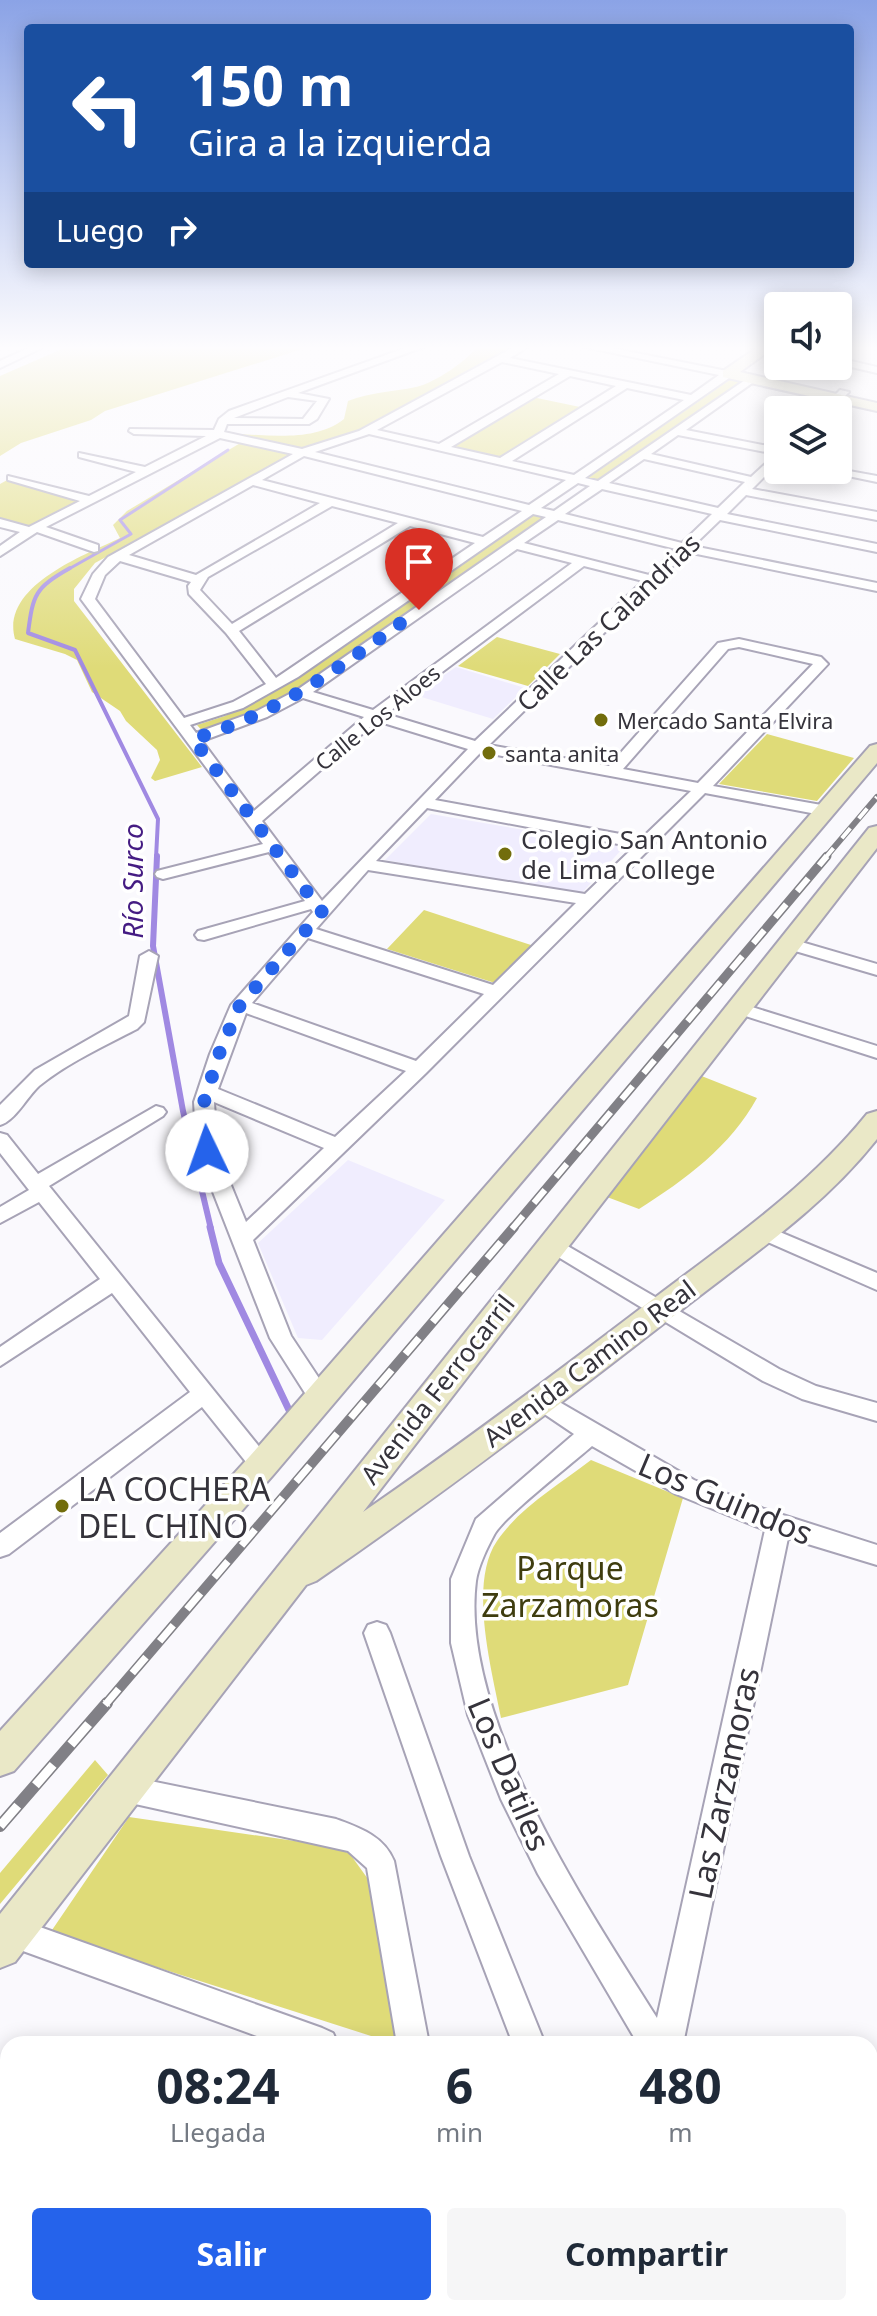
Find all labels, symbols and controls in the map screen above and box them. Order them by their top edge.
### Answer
text: 150 m [188,46,353,122]
icon: left [56,56,160,160]
text: Gira a la izquierda [188,118,492,167]
icon: right [160,208,204,252]
text: Luego [56,210,144,251]
map controls [764,292,852,484]
button: sound [764,292,852,380]
button: layers [764,396,852,484]
street label: Calle Las Calandrias [508,525,708,719]
pin [385,528,453,610]
icon: arrive [397,540,441,584]
street label: Calle Los Aloes [308,657,446,777]
place label: Mercado Santa Elvira [617,705,833,735]
marker: Mercado Santa Elvira [592,711,610,729]
place label: santa anita [505,738,619,768]
marker: santa anita [480,744,498,762]
place label: Colegio San Antonio de Lima College [521,821,768,887]
water label: Río Surco [113,823,151,939]
marker: Colegio San Antonio de Lima College [496,845,514,863]
position arrow [165,1109,249,1193]
street label: Avenida Camino Real [475,1271,703,1455]
street label: Avenida Ferrocarril [352,1287,522,1491]
street label: Los Guindos [632,1442,820,1554]
place label: LA COCHERA DEL CHINO [78,1467,271,1547]
marker: LA COCHERA DEL CHINO [53,1497,71,1515]
park label: Parque Zarzamoras [481,1546,659,1626]
street label: Las Zarzamoras [677,1663,769,1903]
street label: Los Datiles [458,1691,562,1857]
text: 08:24 [156,2053,280,2118]
text: 6 [446,2053,473,2118]
text: 480 [639,2053,722,2118]
text: Llegada [170,2114,266,2150]
text: min [436,2114,483,2150]
text: m [668,2114,693,2150]
button: Salir [32,2208,431,2300]
button: Compartir [447,2208,846,2300]

